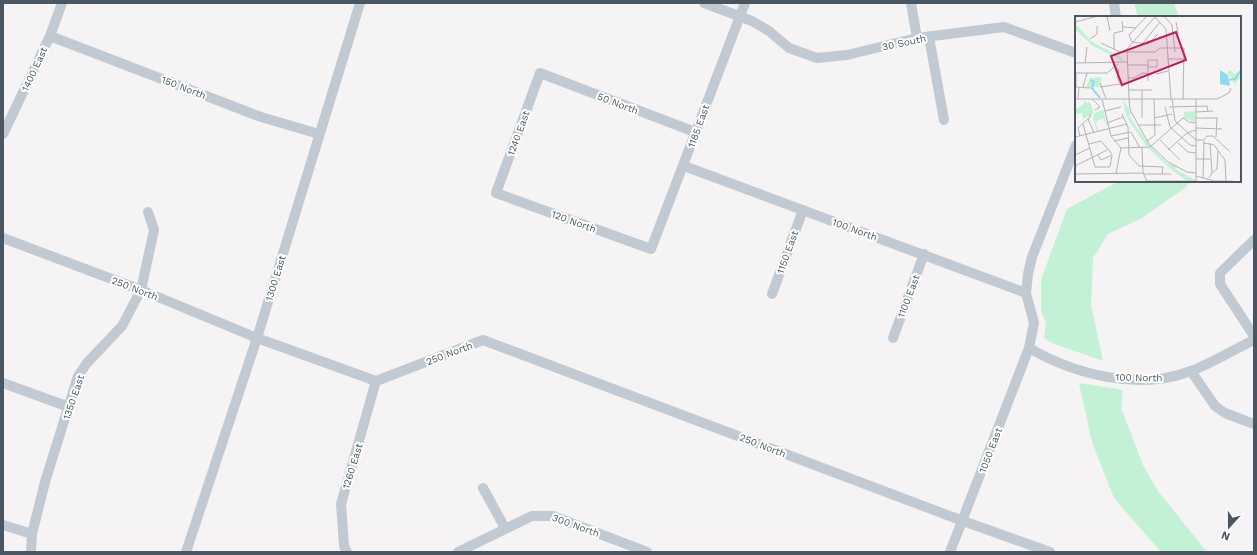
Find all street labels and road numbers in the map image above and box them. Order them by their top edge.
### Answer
street label: 30 South [881,32,927,52]
street label: 1400 East [19,45,50,93]
street label: 150 North [160,74,208,101]
street label: 50 North [596,91,640,116]
street label: 1185 East [686,103,712,149]
street label: 1240 East [505,109,532,157]
street label: 120 North [550,208,598,235]
street label: 100 North [831,216,879,243]
street label: 1150 East [775,229,801,275]
street label: 1300 East [263,253,288,302]
street label: 1100 East [895,272,922,319]
street label: 250 North [110,275,160,302]
street label: 250 North [424,340,474,367]
street label: 100 North [1115,372,1163,383]
street label: 1350 East [61,373,87,421]
street label: 1050 East [977,425,1004,474]
street label: 250 North [738,432,788,459]
street label: 1260 East [340,441,365,490]
street label: 300 North [551,512,601,539]

